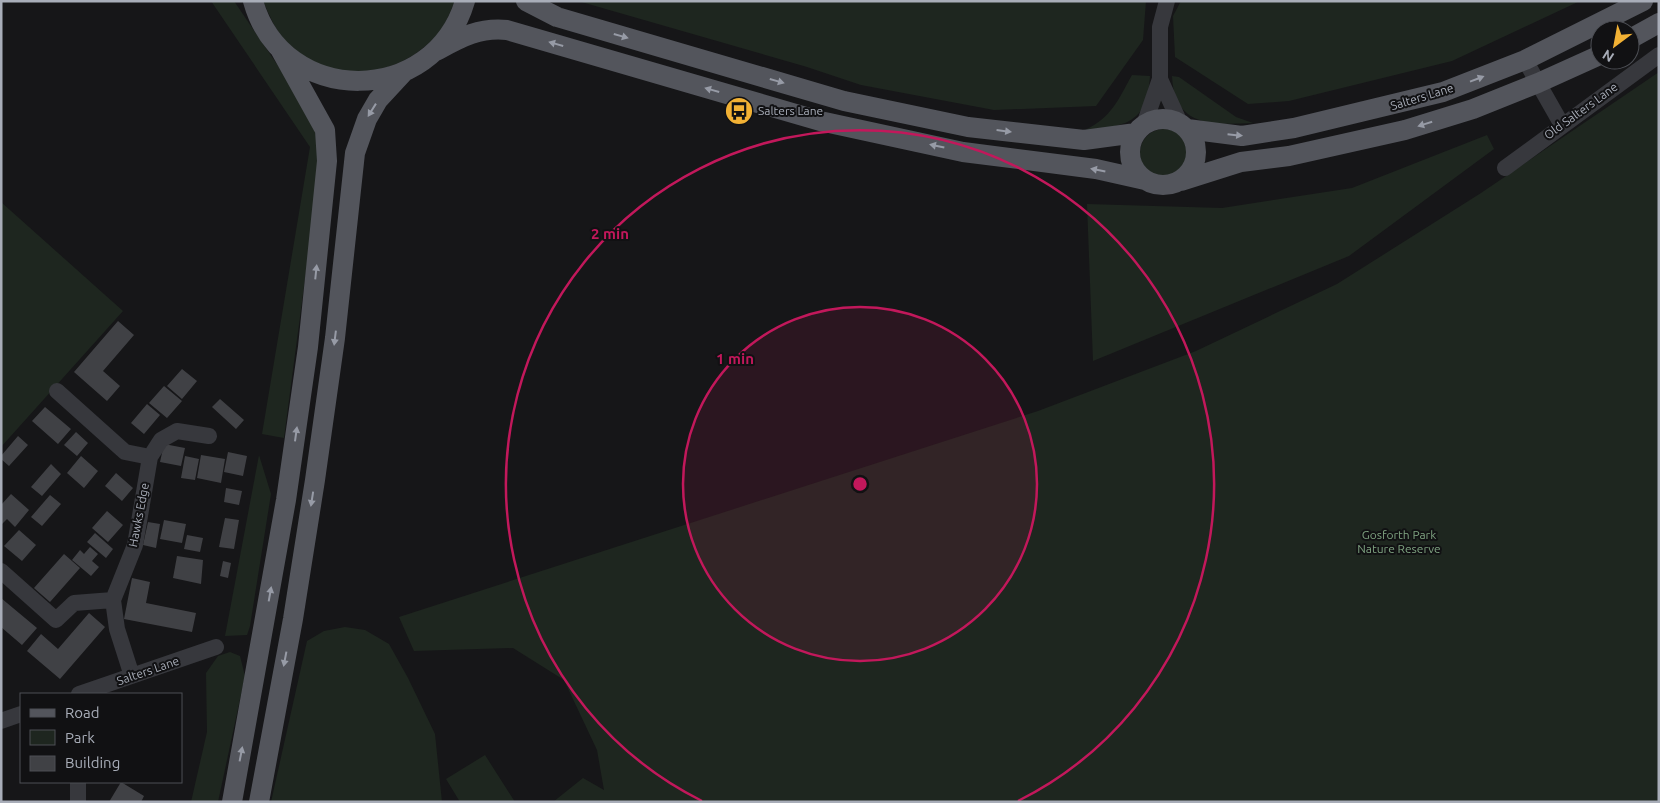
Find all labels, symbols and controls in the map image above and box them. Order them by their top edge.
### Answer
north arrow [1590,20,1640,70]
one-way arrow [614,32,629,40]
one-way arrow [548,40,563,48]
text: N [1599,46,1617,66]
one-way arrow [1470,75,1485,82]
one-way arrow [770,78,785,86]
street label: Old Salters Lane [1542,80,1620,142]
street label: Salters Lane [1389,81,1455,112]
one-way arrow [704,85,719,93]
bus stop icon: Salters Lane [724,96,754,126]
one-way arrow [367,104,377,117]
place label: Salters Lane [758,104,823,117]
one-way arrow [1417,121,1432,128]
one-way arrow [996,127,1012,135]
one-way arrow [1227,131,1243,139]
one-way arrow [929,142,944,150]
one-way arrow [1089,165,1105,173]
text: 2 min [591,225,629,242]
one-way arrow [312,264,320,280]
one-way arrow [331,330,339,346]
text: 1 min [716,350,754,367]
one-way arrow [292,425,300,441]
centre of rings [851,475,869,493]
street label: Hawks Edge [126,482,151,548]
one-way arrow [308,491,316,507]
park label: Gosforth Park Nature Reserve [1357,528,1441,555]
one-way arrow [266,586,274,602]
one-way arrow [281,652,289,668]
street label: Salters Lane [115,654,181,687]
legend [20,693,182,783]
text: Road [65,704,100,721]
text: Park [65,729,95,746]
one-way arrow [237,745,245,761]
text: Building [65,754,120,771]

